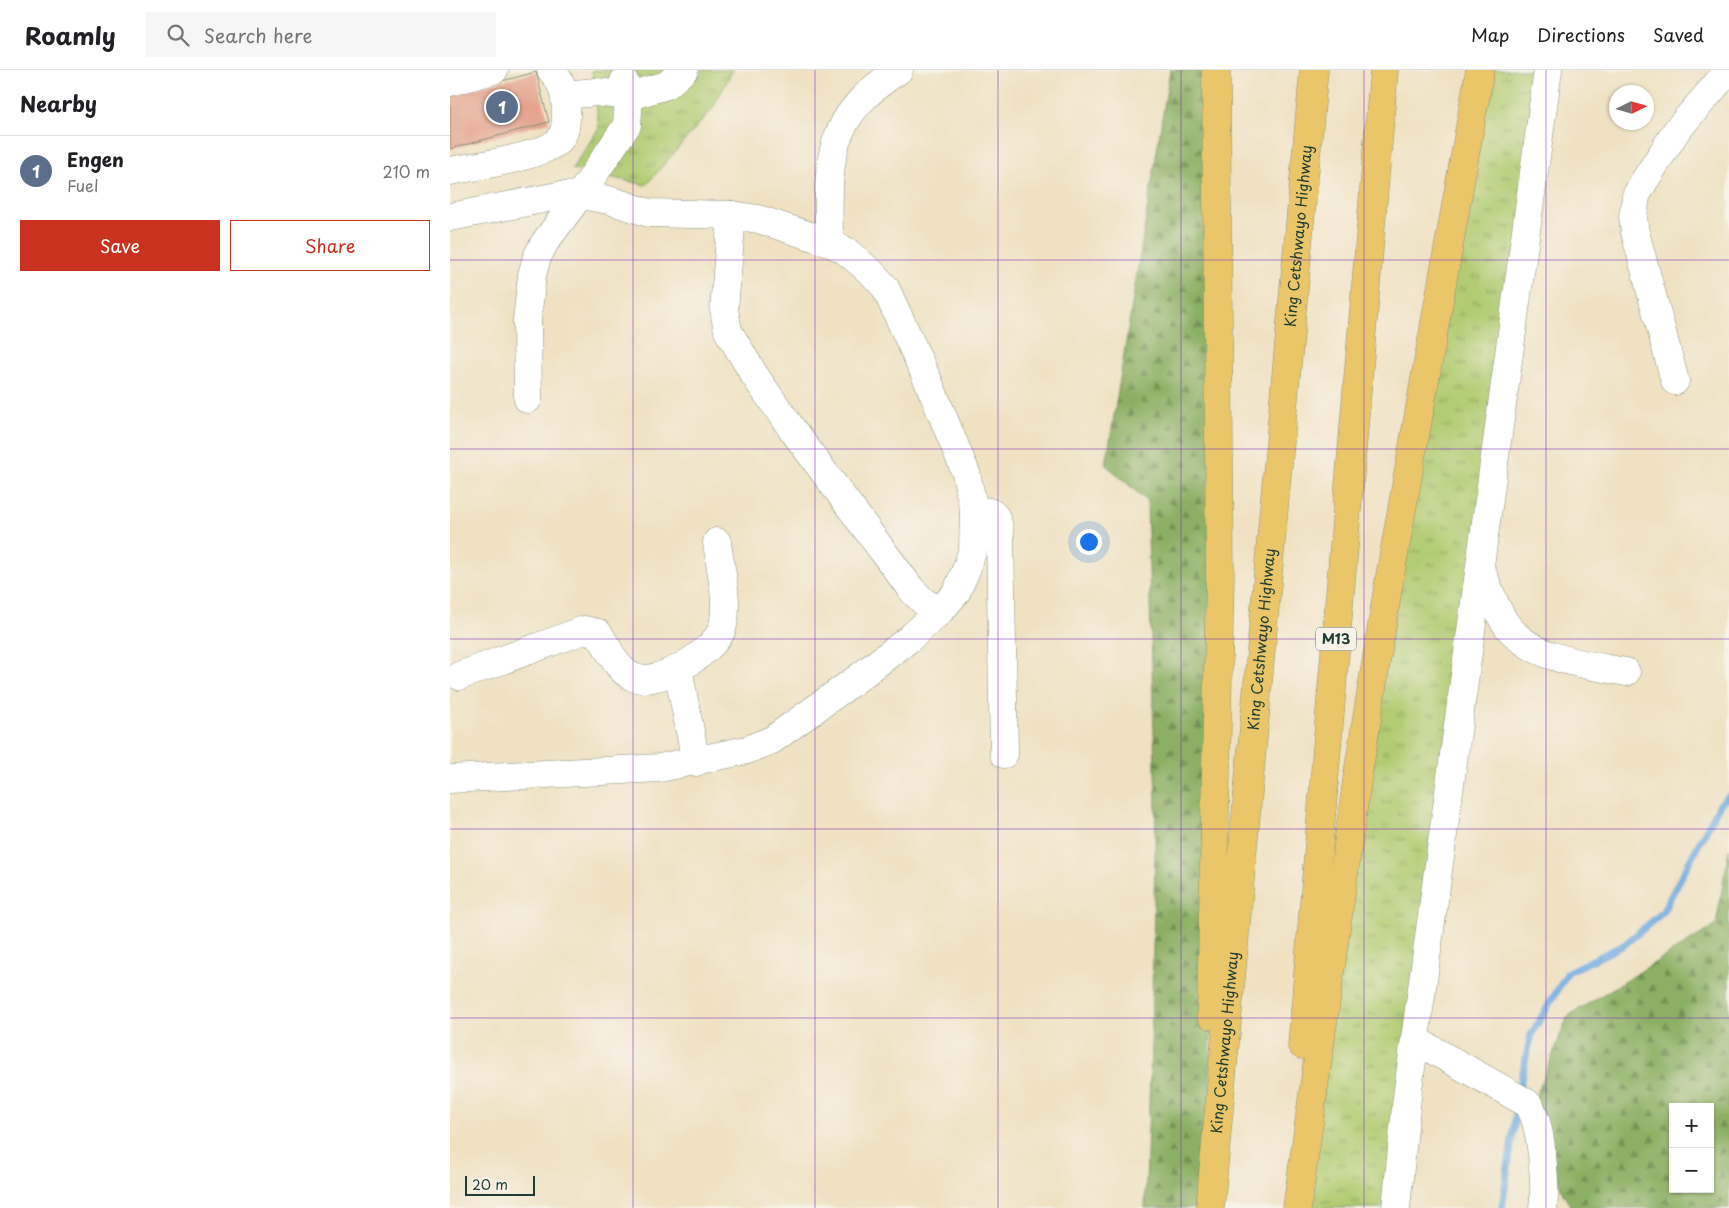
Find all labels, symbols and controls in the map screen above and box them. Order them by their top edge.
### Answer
search box [146,12,496,57]
text: Roamly [25,17,116,53]
icon: search [164,21,192,49]
text: Search here [204,21,312,49]
text: Map [1471,21,1509,48]
text: Directions [1537,21,1625,48]
text: Saved [1653,21,1704,48]
north arrow [1609,85,1654,130]
text: Nearby [20,87,97,119]
pin: 1 [486,88,518,126]
street label: King Cetshwayo Highway [1278,144,1317,328]
text: Engen [67,145,124,173]
text: 1 [32,159,40,183]
text: 210 m [382,159,430,183]
text: Fuel [67,173,98,197]
button: Save [20,220,220,271]
button: Share [230,220,430,271]
your location [1076,529,1102,555]
street label: King Cetshwayo Highway [1241,547,1280,731]
road number: M13 [1316,628,1356,650]
street label: King Cetshwayo Highway [1204,951,1243,1135]
map controls [1669,1103,1714,1193]
button: + [1669,1103,1714,1148]
button: − [1669,1148,1714,1193]
scale bar [465,1173,535,1196]
text: 20 m [472,1174,508,1195]

